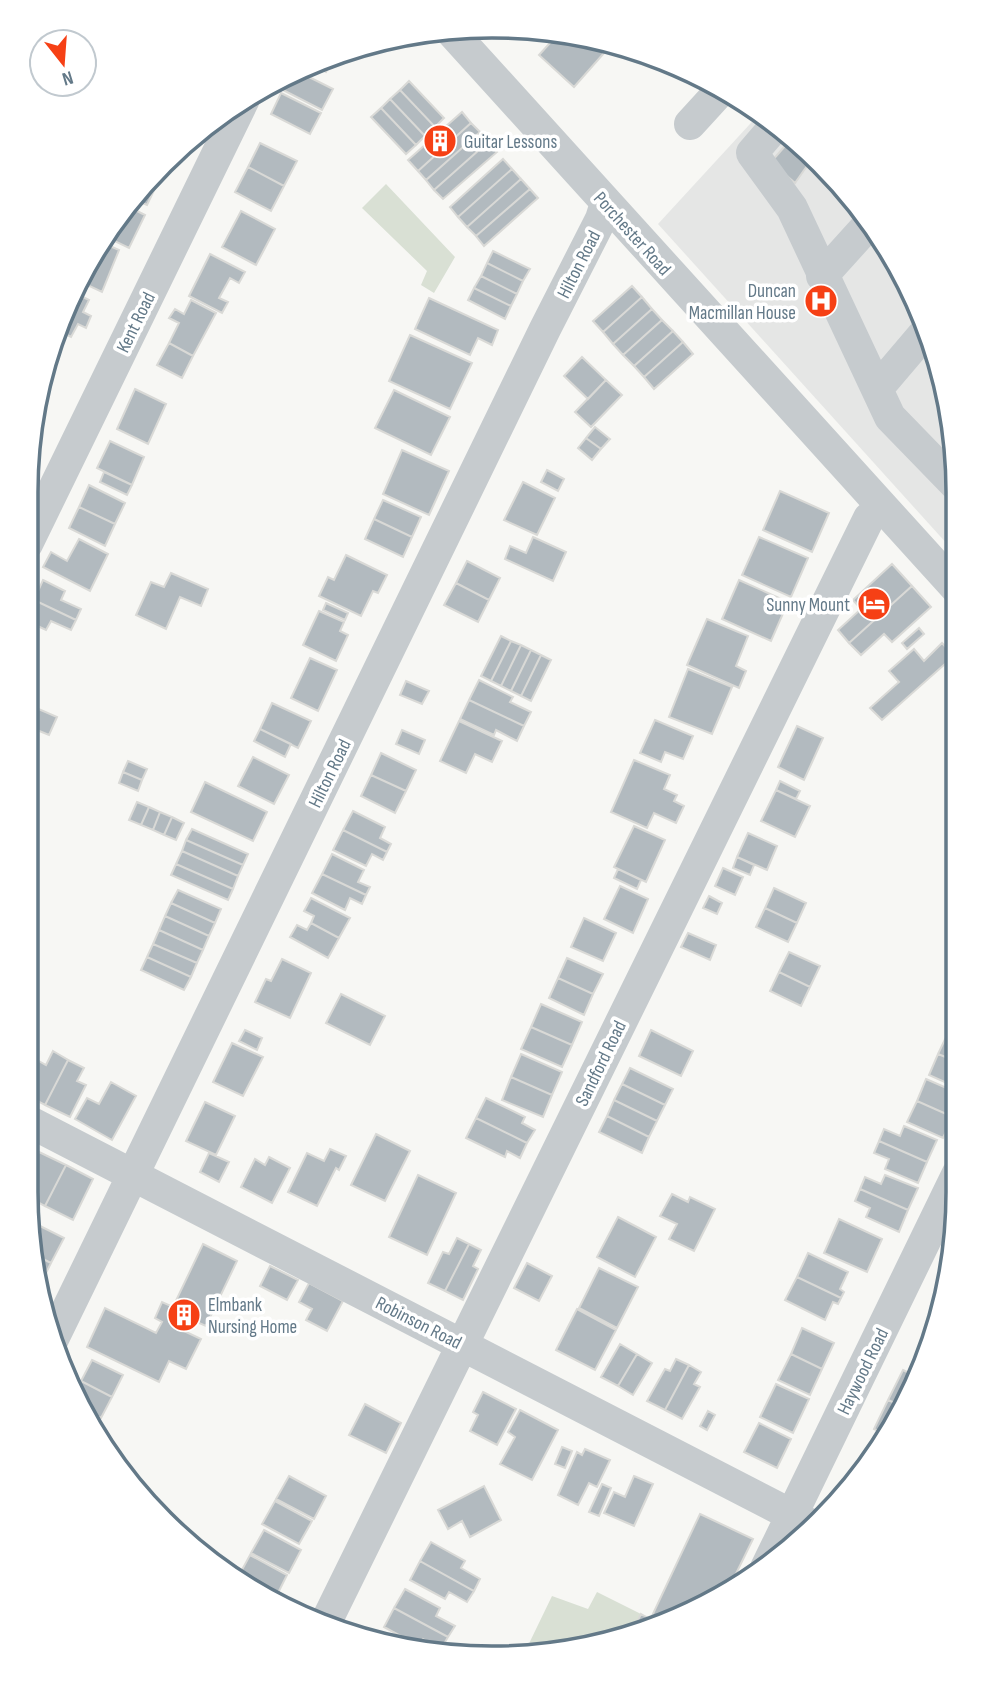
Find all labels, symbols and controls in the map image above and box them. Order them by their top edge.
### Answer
north arrow [28,28,98,98]
text: N [59,65,76,90]
building icon: Guitar Lessons [421,122,459,160]
place label: Guitar Lessons [464,131,557,154]
street label: Porchester Road [588,187,675,281]
street label: Hilton Road [553,227,606,302]
place label: Duncan Macmillan House [689,280,796,325]
hospital icon: Duncan Macmillan House [802,282,840,320]
street label: Kent Road [112,289,161,357]
hotel icon: Sunny Mount [855,585,893,623]
place label: Sunny Mount [766,594,850,617]
street label: Hilton Road [304,736,357,812]
street label: Sandford Road [571,1017,632,1110]
street label: Robinson Road [371,1292,465,1355]
place label: Elmbank Nursing Home [208,1294,297,1339]
building icon: Elmbank Nursing Home [165,1296,203,1334]
street label: Haywood Road [833,1325,894,1419]

